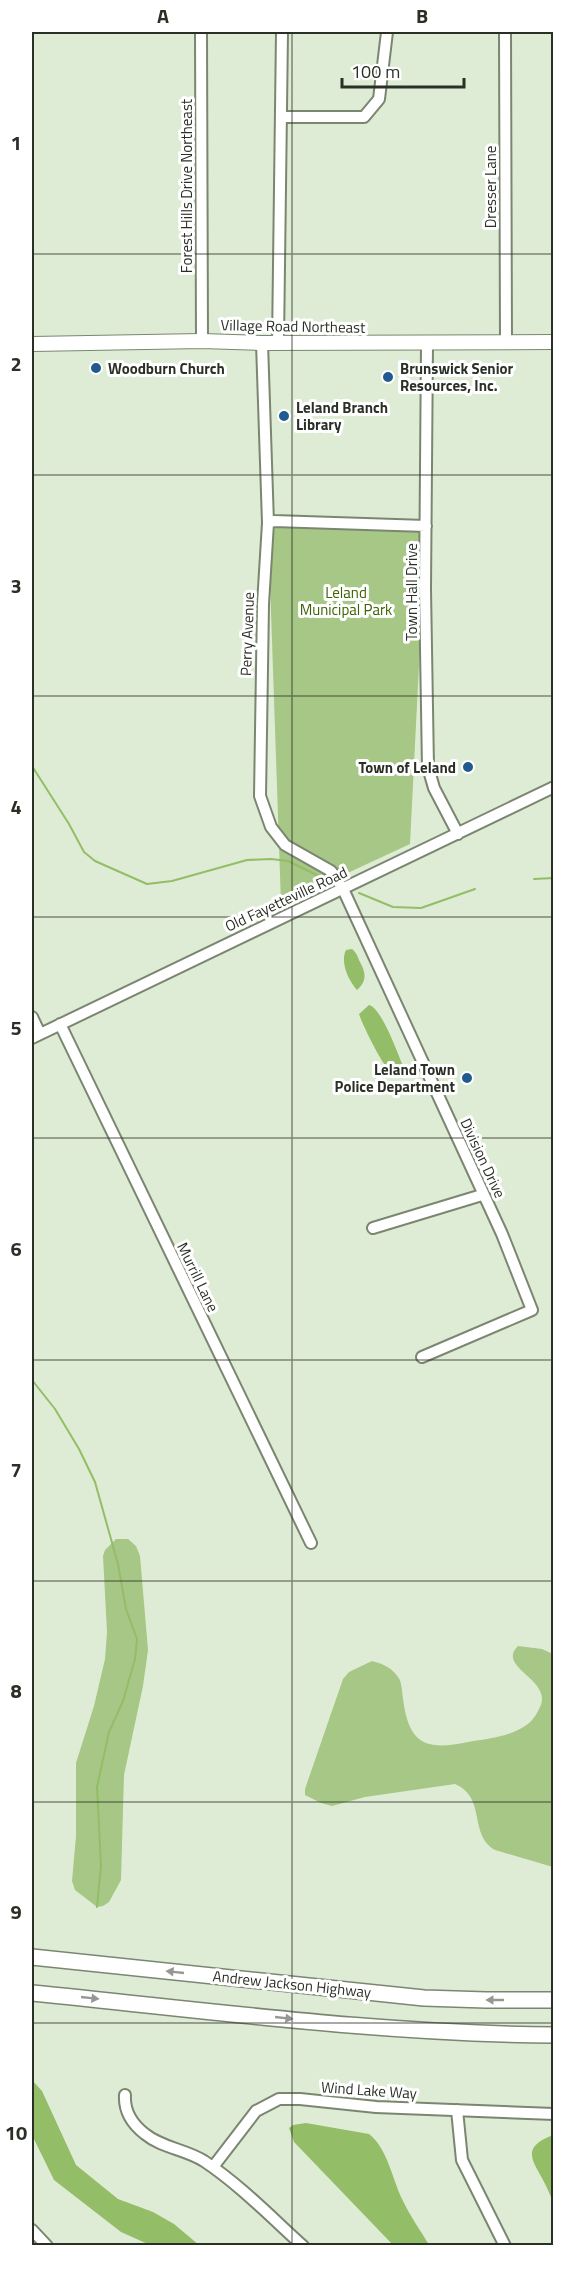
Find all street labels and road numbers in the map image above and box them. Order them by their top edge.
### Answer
street label: Forest Hills Drive Northeast [175,98,198,273]
street label: Dresser Lane [479,146,502,228]
street label: Village Road Northeast [220,313,366,339]
street label: Town Hall Drive [400,543,423,641]
street label: Perry Avenue [234,591,260,677]
street label: Old Fayetteville Road [221,861,351,937]
street label: Division Drive [454,1114,512,1202]
street label: Murrill Lane [171,1238,225,1316]
street label: Andrew Jackson Highway [212,1964,372,2004]
street label: Wind Lake Way [320,2075,418,2105]

